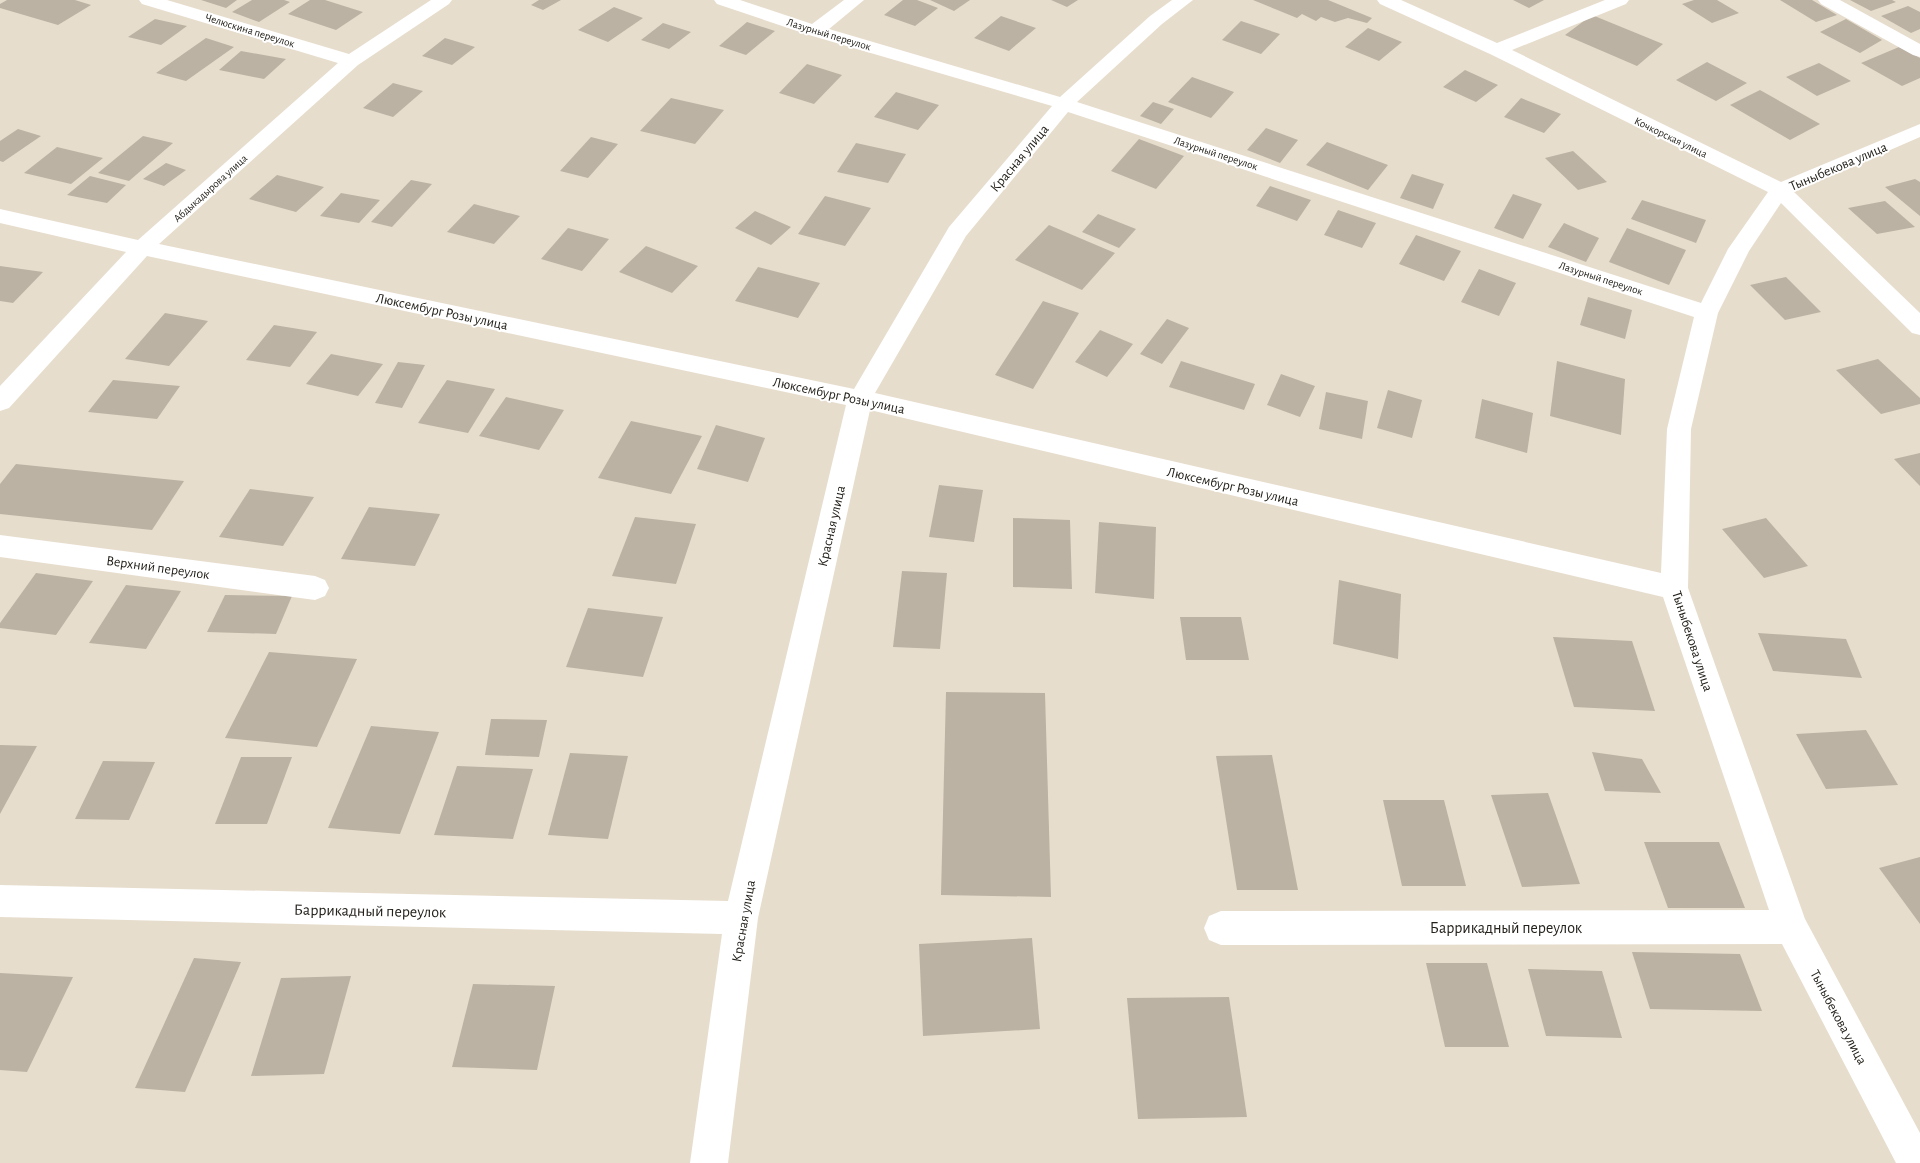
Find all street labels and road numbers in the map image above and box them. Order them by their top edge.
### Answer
street label: Челюскина переулок [204,12,296,49]
street label: Лазурный переулок [786,16,872,52]
street label: Кочкорская улица [1633,115,1709,160]
street label: Красная улица [988,122,1052,195]
street label: Лазурный переулок [1173,135,1259,172]
street label: Тыныбекова улица [1787,140,1890,194]
street label: Абдыкадырова улица [171,153,249,224]
street label: Лазурный переулок [1558,260,1644,297]
street label: Люксембург Розы улица [375,291,510,333]
street label: Люксембург Розы улица [772,375,907,417]
street label: Люксембург Розы улица [1166,465,1300,509]
street label: Красная улица [816,484,848,568]
street label: Верхний переулок [105,554,211,582]
street label: Тыныбекова улица [1669,589,1715,694]
street label: Красная улица [730,879,758,963]
street label: Баррикадный переулок [294,902,447,921]
street label: Баррикадный переулок [1430,920,1583,937]
street label: Тыныбекова улица [1807,968,1869,1068]

